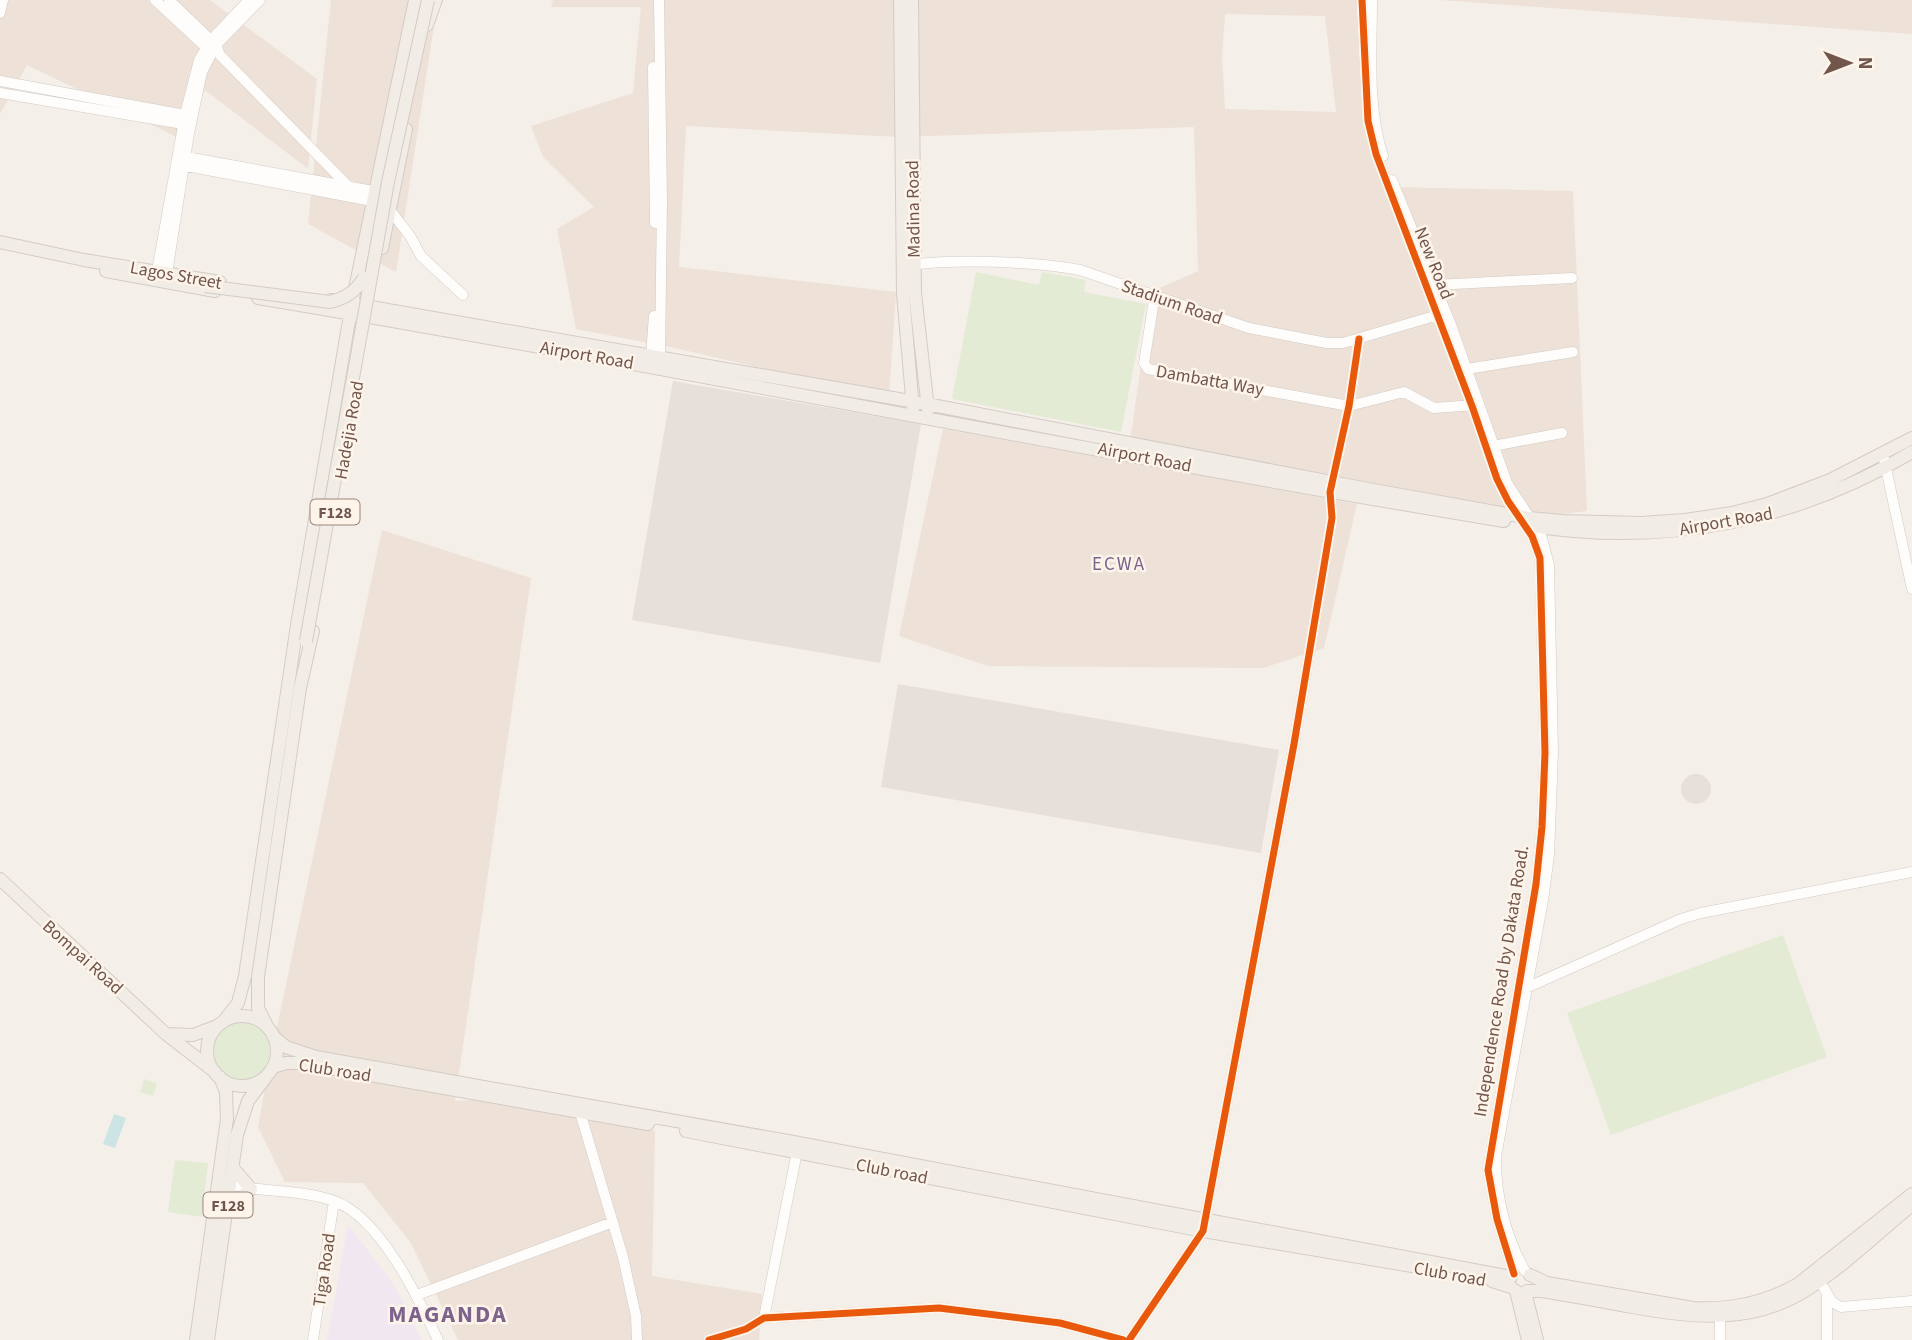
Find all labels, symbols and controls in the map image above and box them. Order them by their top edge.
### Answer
north arrow [1814,28,1884,98]
text: N [1851,57,1878,69]
street label: Madina Road [900,160,927,258]
street label: New Road [1408,223,1459,303]
street label: Lagos Street [128,255,224,296]
street label: Stadium Road [1118,274,1226,331]
street label: Airport Road [538,335,636,376]
street label: Dambatta Way [1154,359,1266,402]
street label: Hadejia Road [329,379,370,481]
street label: Airport Road [1096,436,1194,479]
road number: F128 [310,499,360,524]
street label: Airport Road [1677,501,1775,542]
district label: ECWA [1092,551,1146,578]
street label: Independence Road by Dakata Road. [1468,843,1535,1119]
street label: Bompai Road [37,914,128,1000]
street label: Club road [297,1052,373,1089]
street label: Club road [854,1152,930,1191]
road number: F128 [204,1192,252,1218]
street label: Tiga Road [307,1232,342,1309]
street label: Club road [1412,1256,1488,1293]
district label: MAGANDA [388,1297,508,1332]

